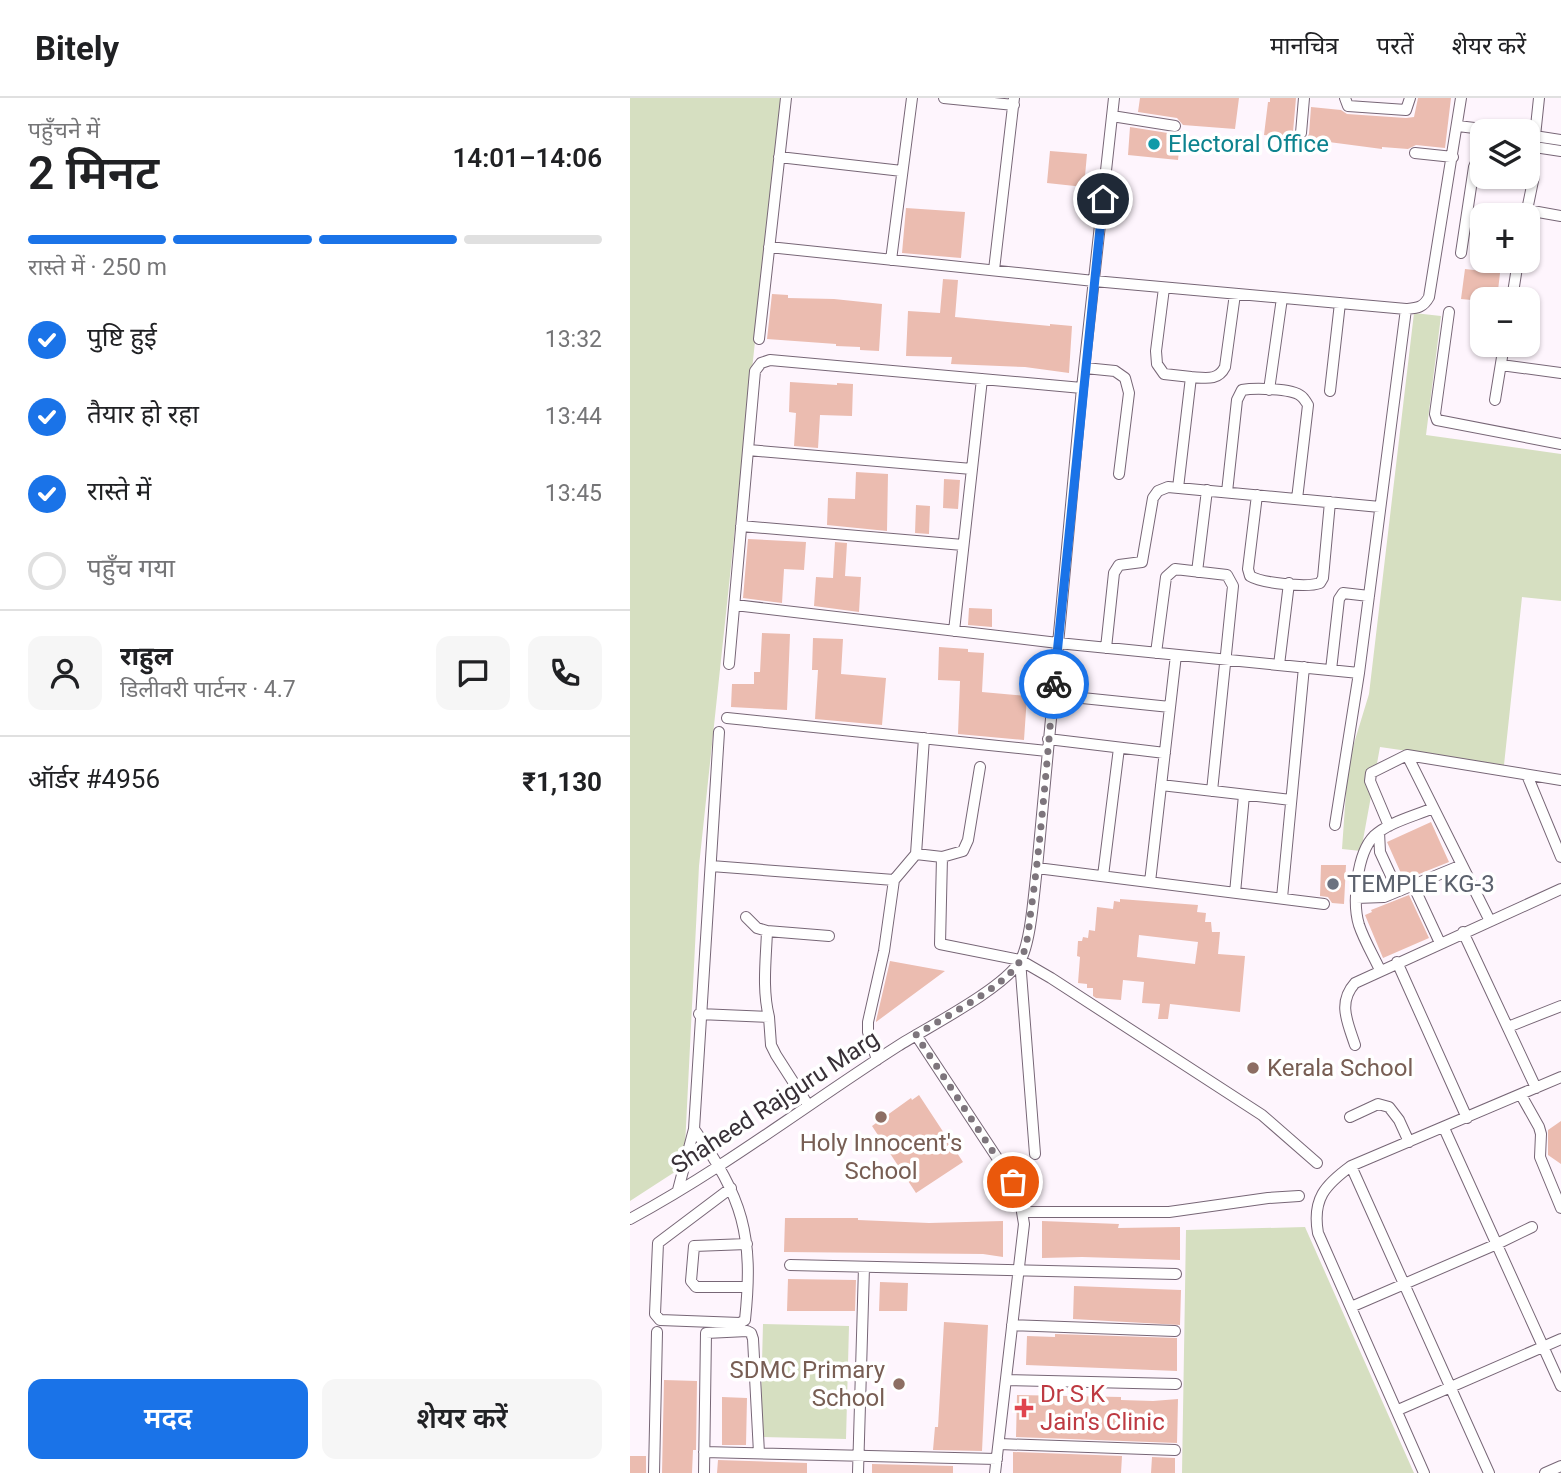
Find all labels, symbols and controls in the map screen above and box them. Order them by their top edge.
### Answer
text: Bitely [35,29,119,68]
text: मानचित्र [1270,32,1339,60]
text: परतें [1377,32,1414,60]
text: शेयर करें [1452,32,1526,60]
text: पहुँचने में [28,117,100,144]
map controls [1470,119,1540,357]
button: layers [1470,119,1540,189]
place label: Electoral Office [1168,130,1329,158]
marker: Electoral Office [1146,136,1162,152]
text: 14:01–14:06 [452,143,602,173]
text: 2 मिनट [28,146,159,200]
pin [1073,169,1133,229]
icon: home [1084,180,1122,218]
button: + [1470,203,1540,273]
text: रास्ते में · 250 m [28,254,167,281]
button: − [1470,287,1540,357]
icon: check [28,321,66,359]
text: पुष्टि हुई [87,322,157,352]
text: 13:32 [545,326,602,353]
icon: check [28,398,66,436]
text: तैयार हो रहा [87,399,199,429]
text: 13:44 [545,403,602,430]
icon: check [28,475,66,513]
text: रास्ते में [87,476,151,506]
text: 13:45 [545,480,602,507]
text: पहुँच गया [87,553,175,583]
button: person [28,636,102,710]
button: chat [436,636,510,710]
button: phone [528,636,602,710]
text: राहुल [120,641,173,671]
courier [1019,649,1089,719]
icon: bike [1035,665,1073,703]
text: डिलीवरी पार्टनर · 4.7 [120,676,296,703]
text: ऑर्डर #4956 [28,764,160,794]
text: ₹1,130 [522,767,602,797]
place label: TEMPLE KG-3 [1347,870,1495,898]
marker: TEMPLE KG-3 [1325,876,1341,892]
street label: Shaheed Rajguru Marg [666,1024,884,1180]
place label: Kerala School [1267,1054,1413,1082]
marker: Kerala School [1245,1060,1261,1076]
marker: Holy Innocent's School [873,1109,889,1125]
place label: Holy Innocent's School [800,1129,962,1185]
pin [983,1152,1043,1212]
icon: bag [994,1163,1032,1201]
place label: SDMC Primary School [730,1356,886,1412]
marker: SDMC Primary School [891,1376,907,1392]
button: मदद [28,1379,308,1459]
button: शेयर करें [322,1379,602,1459]
place label: Dr S K Jain's Clinic [1040,1380,1165,1436]
marker: Dr S K Jain's Clinic [1014,1398,1034,1418]

